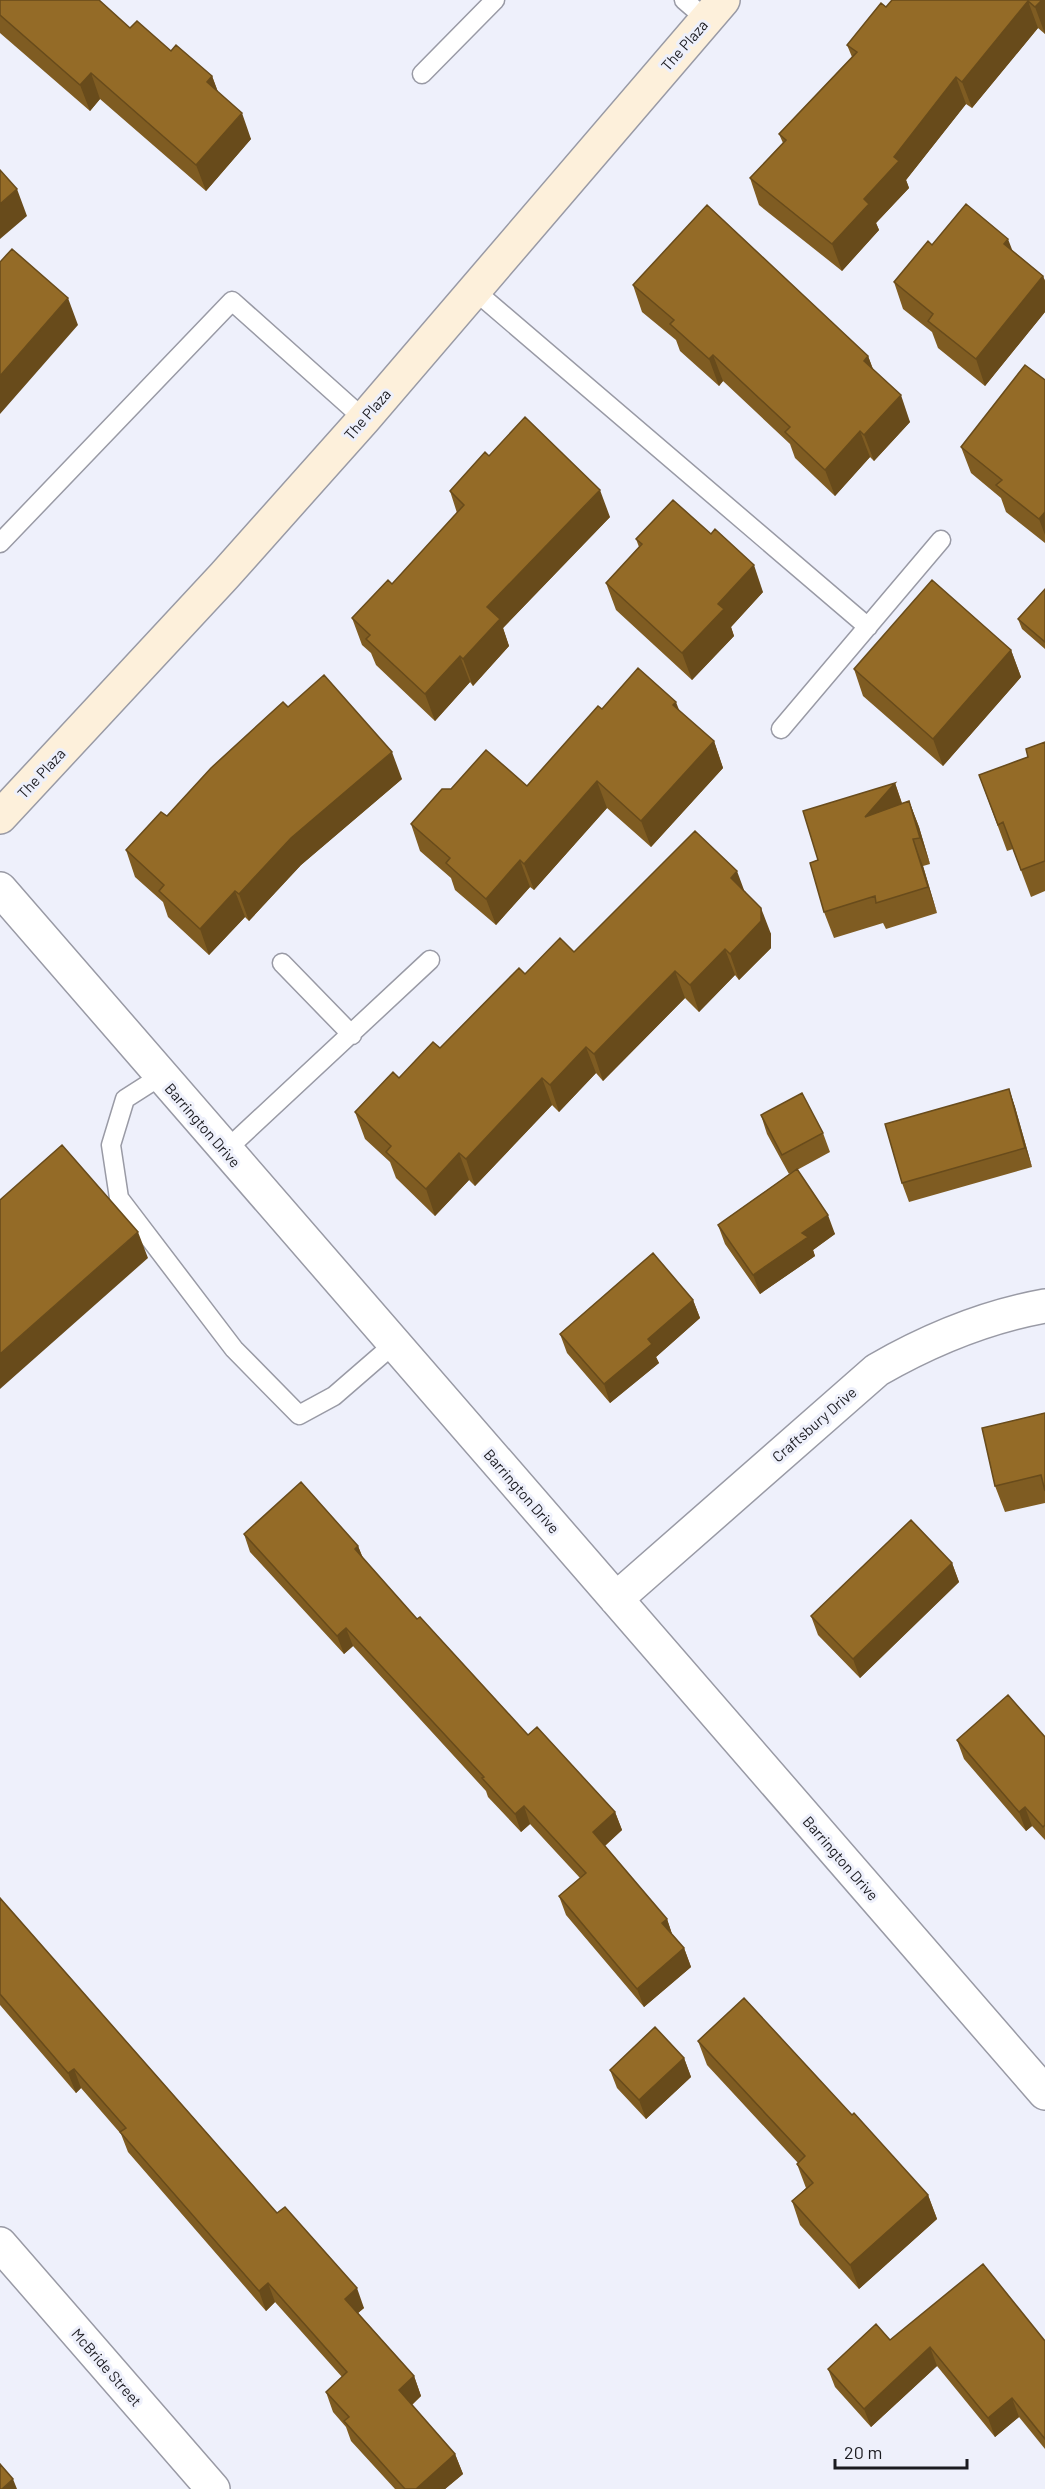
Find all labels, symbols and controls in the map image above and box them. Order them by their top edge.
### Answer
street label: The Plaza [657,16,711,74]
street label: The Plaza [340,385,394,443]
street label: The Plaza [13,744,69,802]
street label: Barrington Drive [162,1079,244,1171]
street label: Craftsbury Drive [768,1383,860,1465]
street label: Barrington Drive [481,1445,563,1537]
street label: Barrington Drive [800,1812,882,1904]
street label: McBride Street [68,2324,146,2410]
scale bar [835,2432,967,2470]
text: 20 m [844,2441,882,2463]

